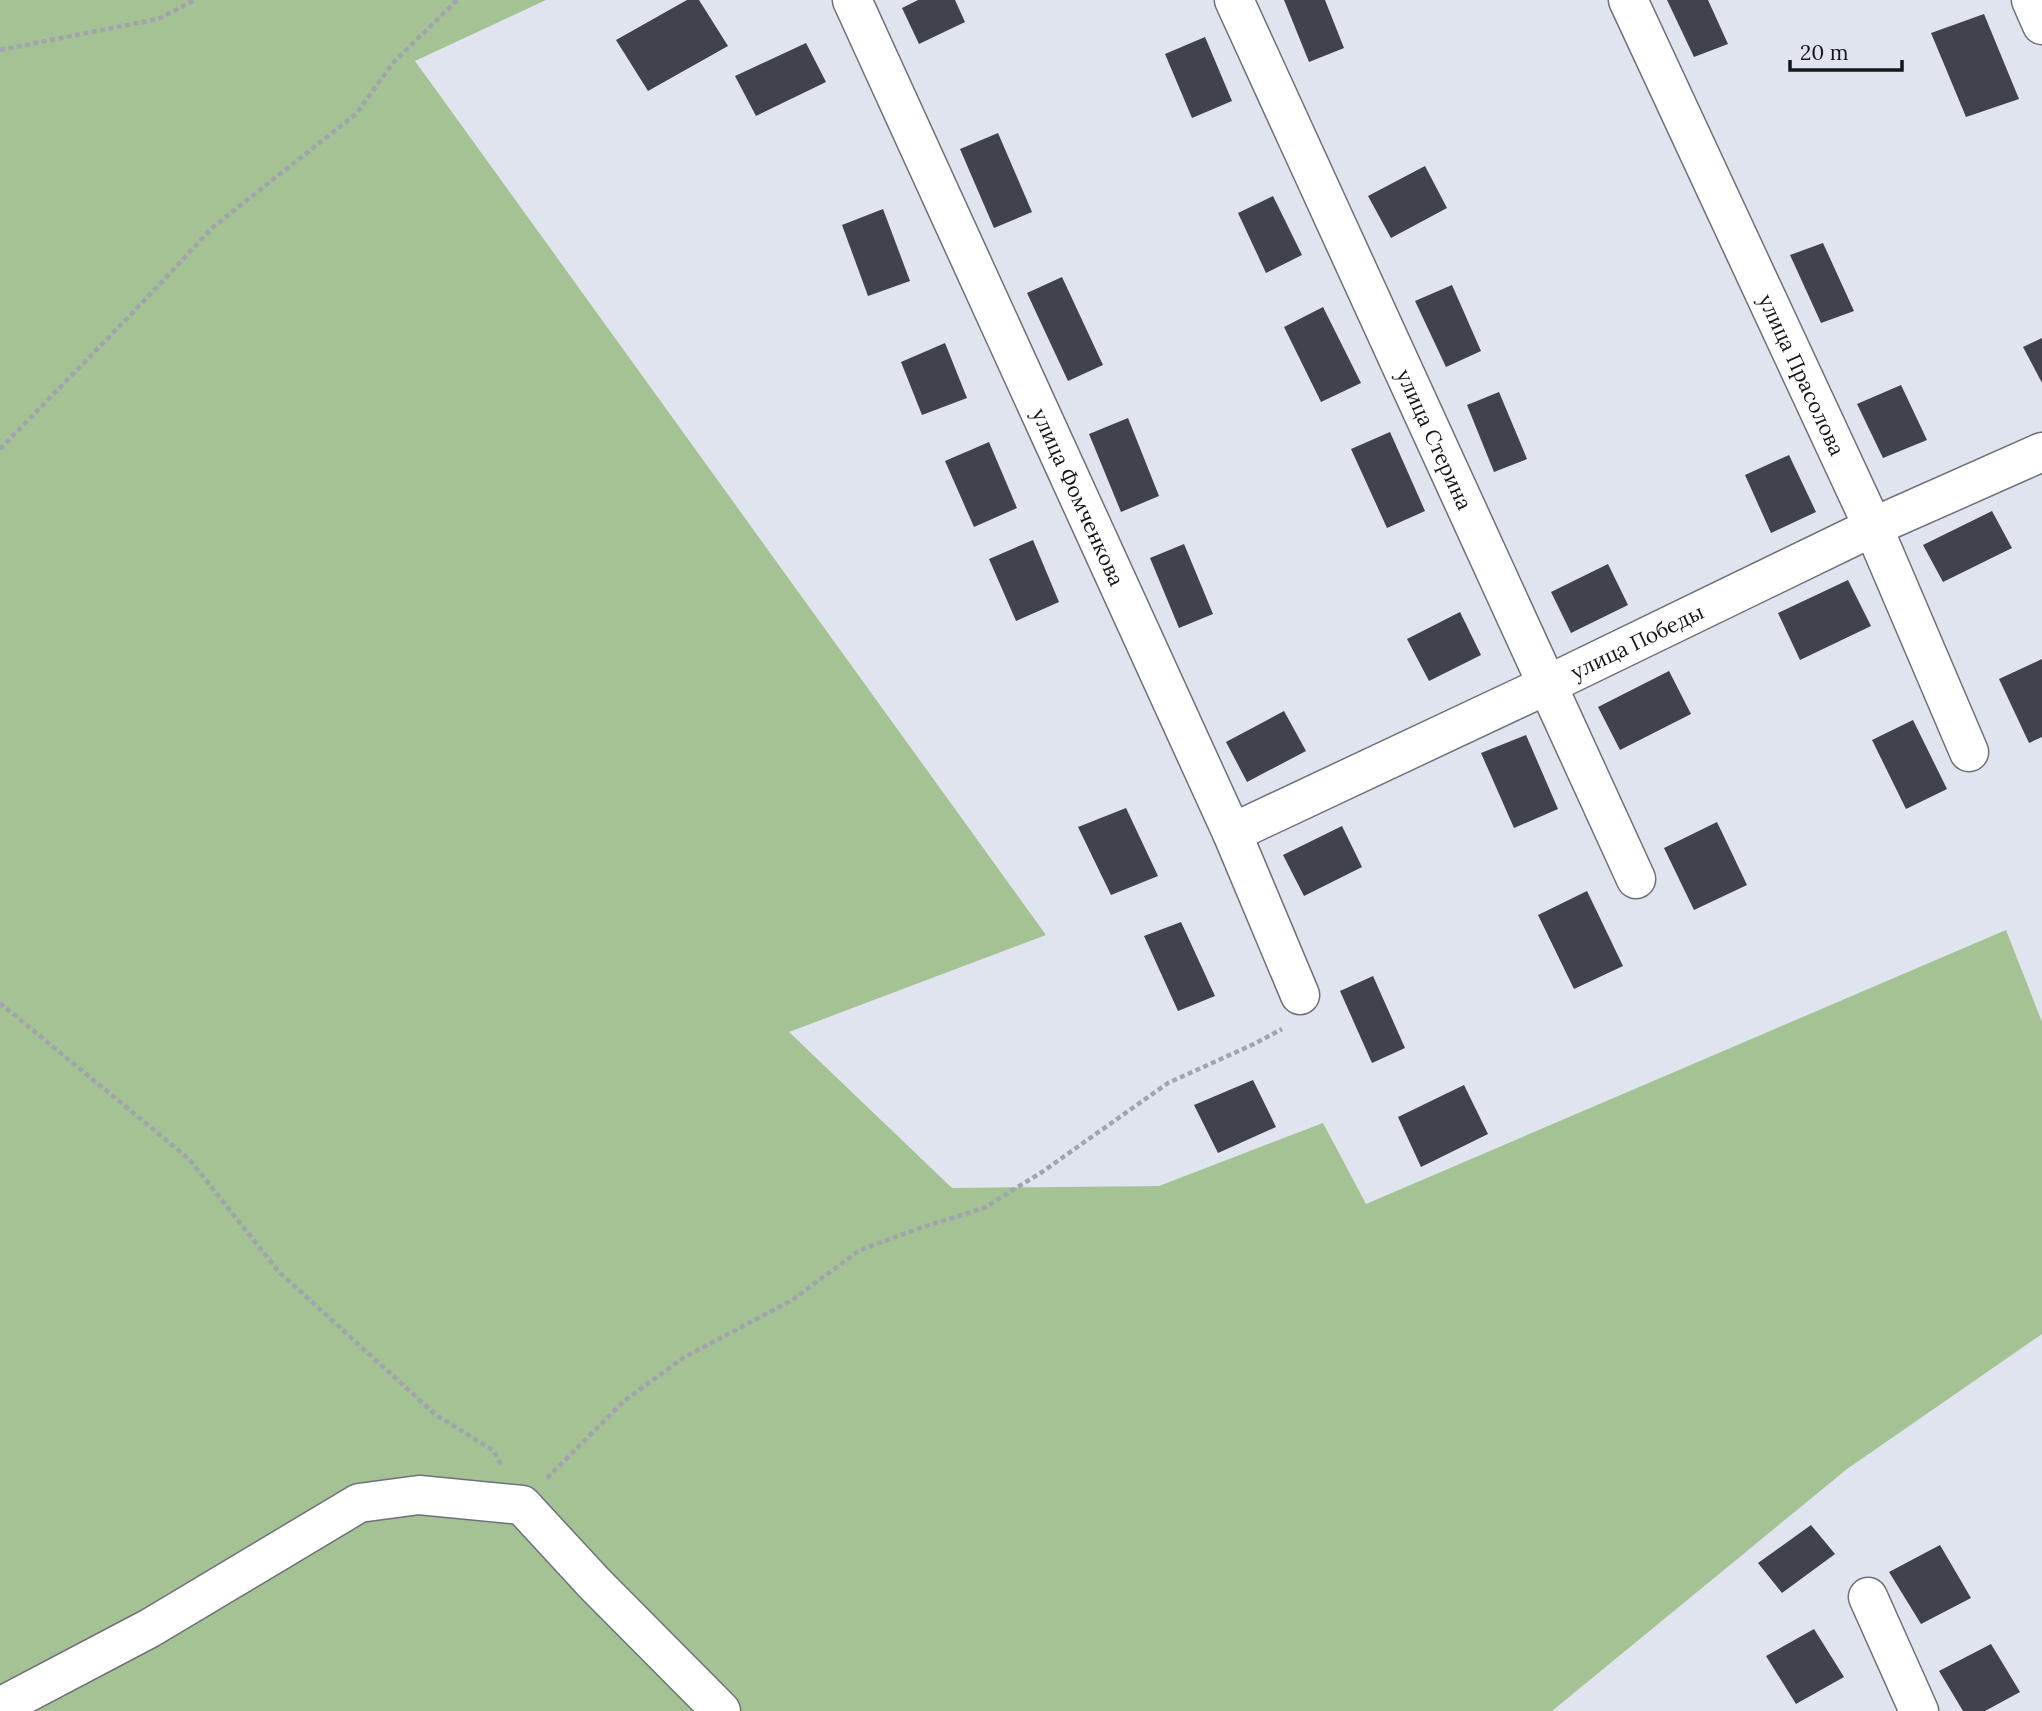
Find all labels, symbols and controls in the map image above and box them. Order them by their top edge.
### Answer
scale bar [1790,28,1902,72]
text: 20 m [1800,39,1849,66]
street label: улица Прасолова [1753,289,1851,460]
street label: улица Стерина [1391,364,1479,514]
street label: улица Фомченкова [1026,404,1131,590]
street label: улица Победы [1566,598,1708,685]

